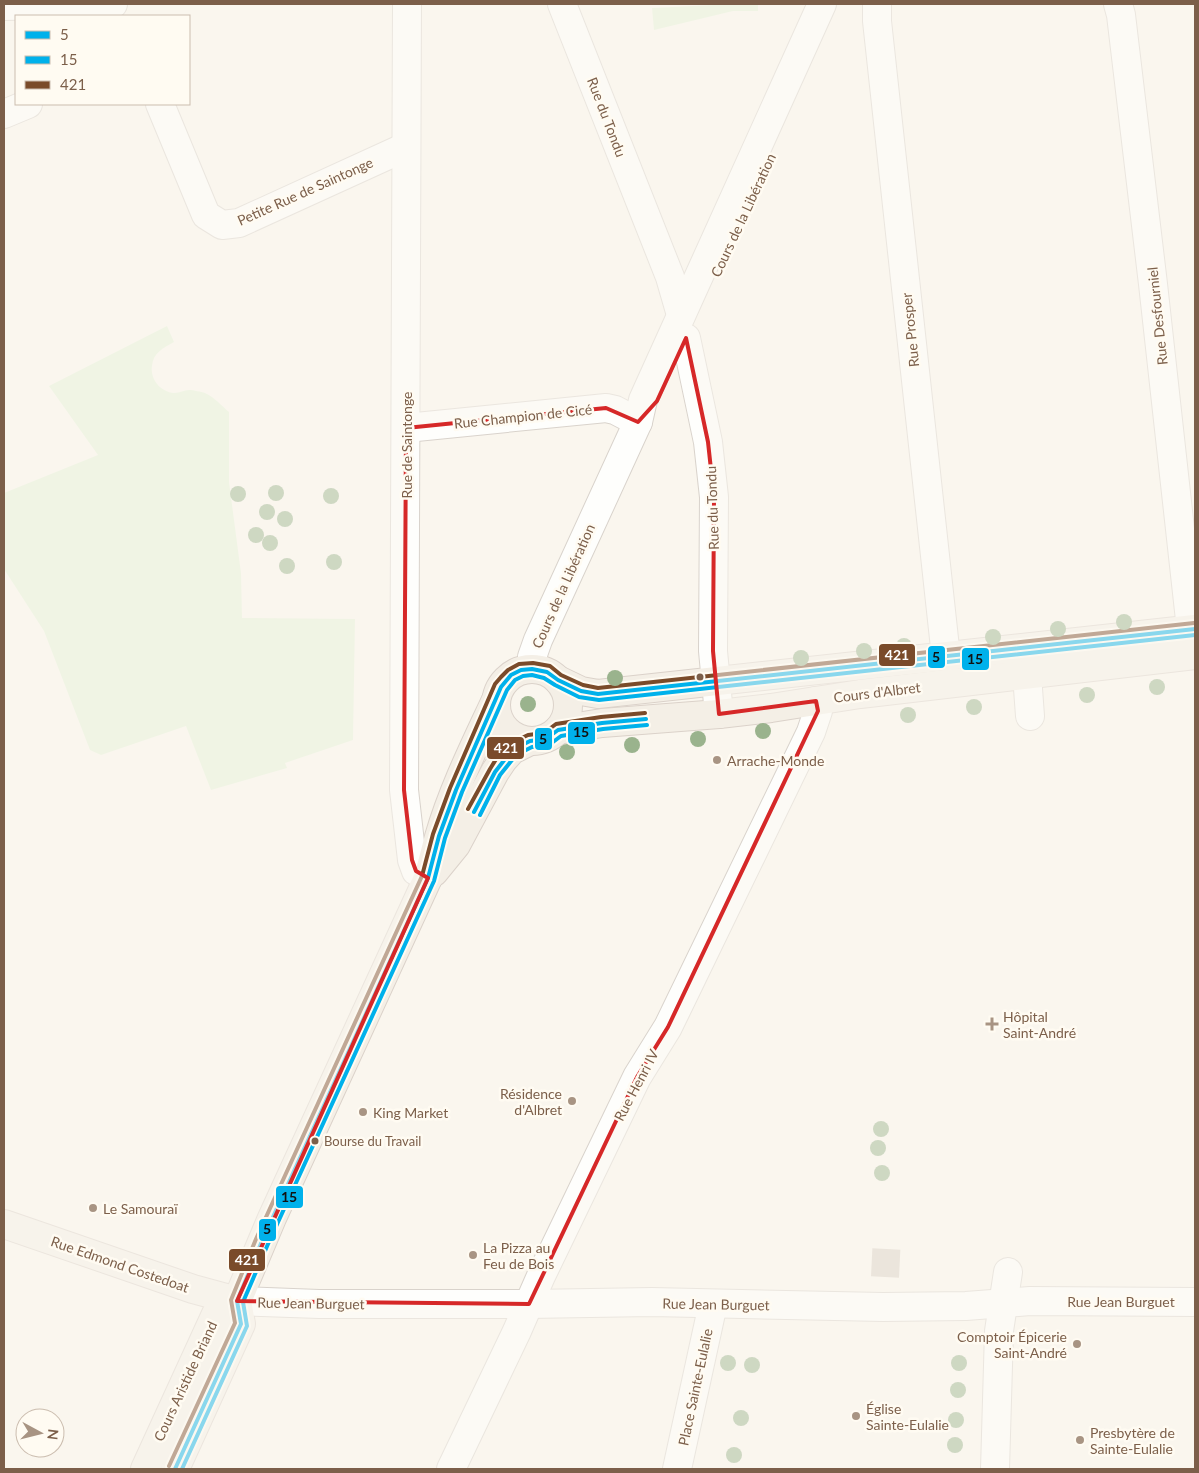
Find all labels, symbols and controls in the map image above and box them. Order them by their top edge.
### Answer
legend [15,15,190,105]
text: 5 [60,25,69,43]
text: 15 [60,50,77,68]
text: 421 [60,75,86,93]
street label: Rue du Tondu [584,75,630,159]
street label: Cours de la Libération [707,151,779,279]
street label: Petite Rue de Saintonge [234,153,376,229]
street label: Rue Desfourniel [1143,266,1171,366]
street label: Rue Prosper [898,292,922,368]
street label: Rue de Saintonge [398,392,415,498]
street label: Rue Champion de Cicé [453,400,593,432]
street label: Rue du Tondu [702,466,722,550]
street label: Cours de la Libération [528,521,598,651]
line badge: 421 [878,643,916,667]
line badge: 5 [927,645,946,669]
text: 421 [885,646,909,663]
line badge: 15 [961,647,990,671]
text: 5 [932,648,940,665]
text: 15 [967,650,983,667]
unlabelled marker [695,672,705,682]
street label: Cours d'Albret [833,678,921,706]
line badge: 15 [567,721,596,745]
text: 15 [573,723,589,740]
line badge: 5 [534,727,553,751]
text: 5 [539,730,547,747]
line badge: 421 [486,736,525,760]
text: 421 [494,739,518,756]
place label: Arrache-Monde [727,752,824,769]
marker: Arrache-Monde [711,754,723,766]
place label: Hôpital Saint-André [1003,1008,1076,1041]
marker: Hôpital Saint-André [985,1017,999,1031]
street label: Rue Henri IV [610,1046,662,1124]
place label: Résidence d'Albret [500,1085,562,1118]
marker: Résidence d'Albret [566,1095,578,1107]
place label: King Market [373,1104,448,1121]
marker: King Market [357,1106,369,1118]
place label: Bourse du Travail [324,1133,421,1149]
marker: Bourse du Travail [310,1136,320,1146]
line badge: 15 [275,1185,304,1209]
text: 15 [281,1188,297,1205]
place label: Le Samouraï [103,1200,178,1217]
marker: Le Samouraï [87,1202,99,1214]
line badge: 5 [258,1218,277,1242]
text: 5 [263,1220,271,1237]
street label: Rue Edmond Costedoat [49,1232,191,1296]
place label: La Pizza au Feu de Bois [483,1239,554,1272]
line badge: 421 [228,1248,266,1272]
marker: La Pizza au Feu de Bois [467,1249,479,1261]
text: 421 [235,1251,259,1268]
street label: Rue Jean Burguet [1067,1293,1175,1310]
street label: Rue Jean Burguet [257,1294,365,1312]
street label: Rue Jean Burguet [662,1295,770,1313]
street label: Cours Aristide Briand [150,1318,220,1444]
street label: Place Sainte-Eulalie [674,1327,716,1447]
place label: Comptoir Épicerie Saint-André [957,1328,1067,1361]
marker: Comptoir Épicerie Saint-André [1071,1338,1083,1350]
place label: Église Sainte-Eulalie [866,1400,949,1433]
north arrow [15,1408,65,1458]
marker: Église Sainte-Eulalie [850,1410,862,1422]
place label: Presbytère de Sainte-Eulalie [1090,1424,1175,1457]
text: N [44,1428,62,1441]
marker: Presbytère de Sainte-Eulalie [1074,1434,1086,1446]

